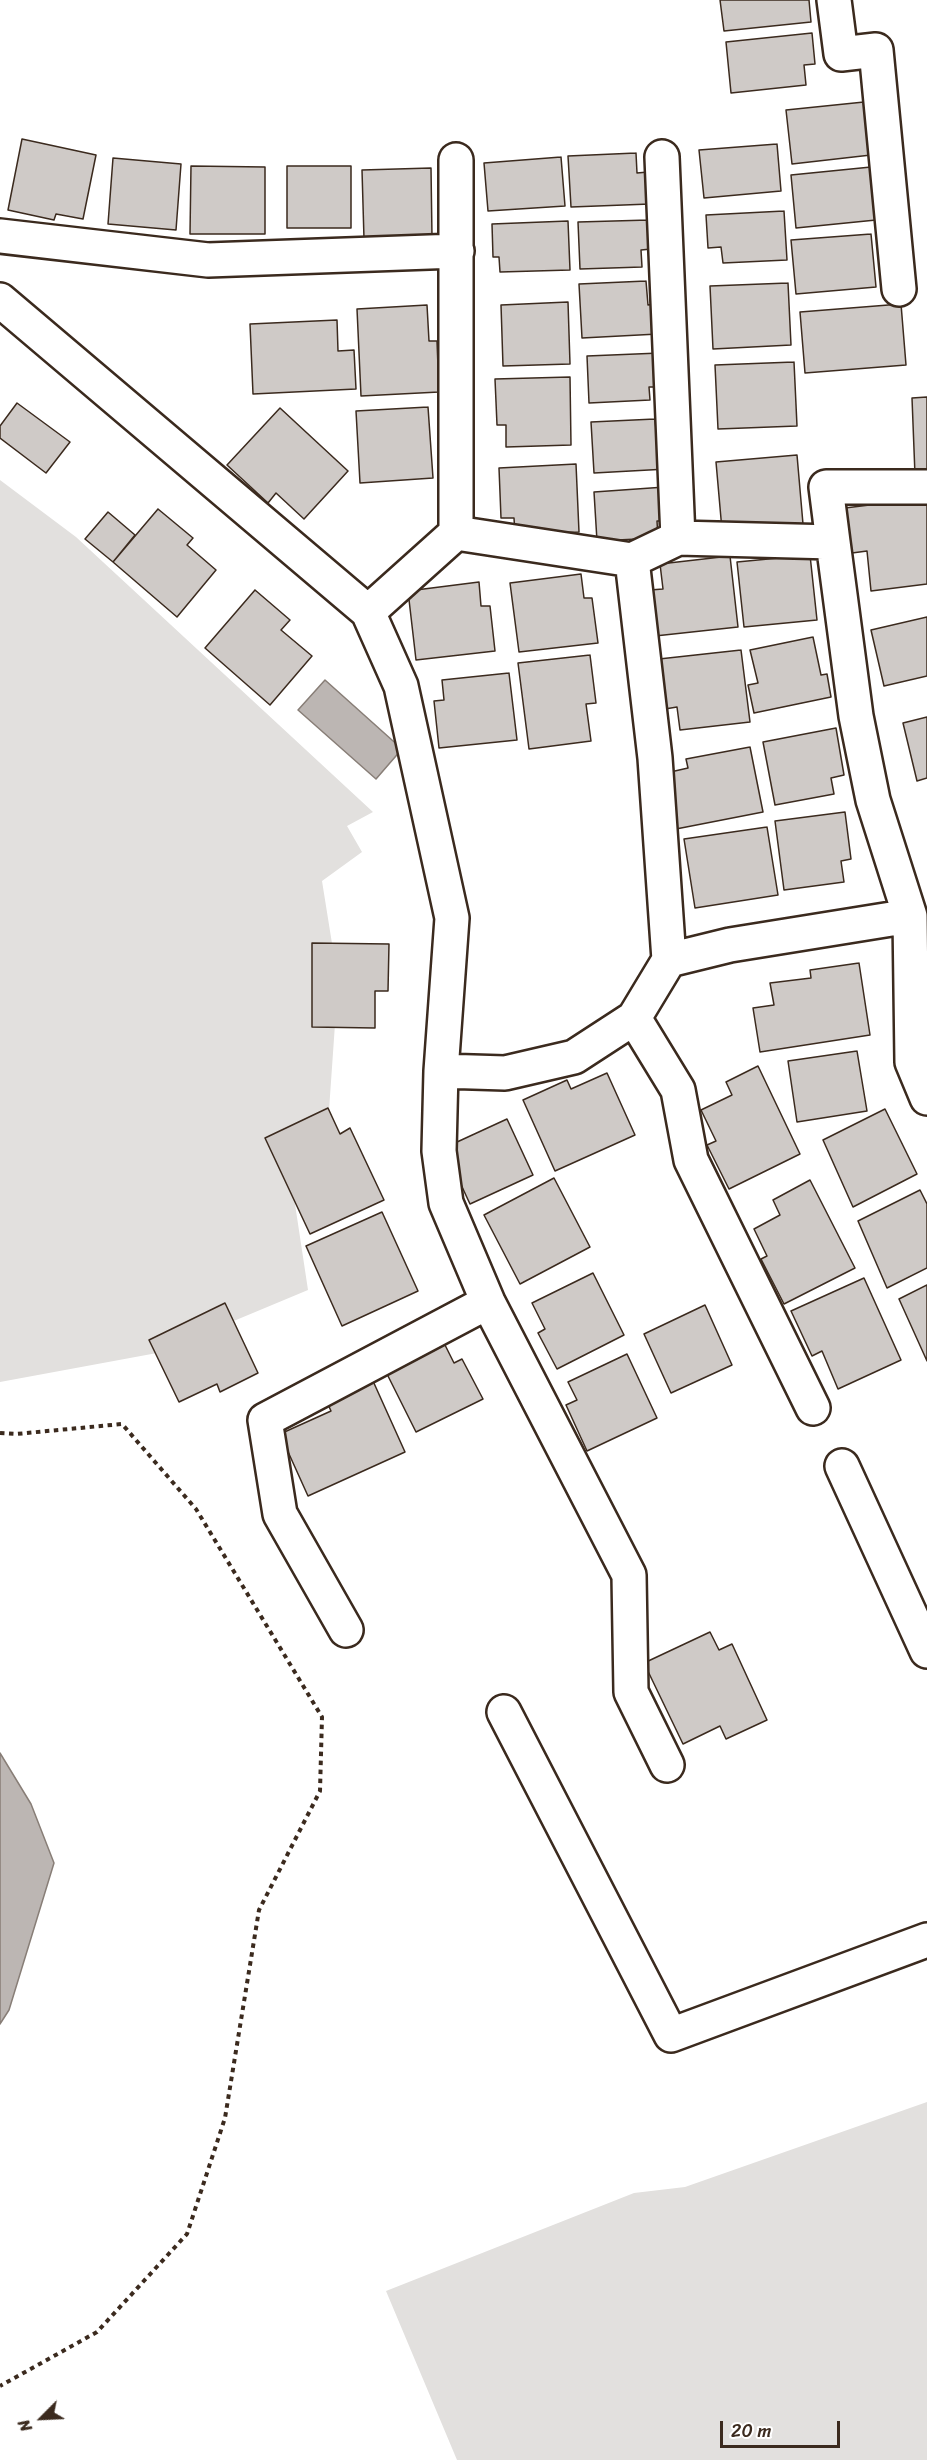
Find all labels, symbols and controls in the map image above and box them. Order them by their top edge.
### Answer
north arrow [12,2388,72,2448]
scale bar [723,2409,843,2447]
text: N [10,2415,41,2436]
text: 20 m [731,2415,771,2447]

